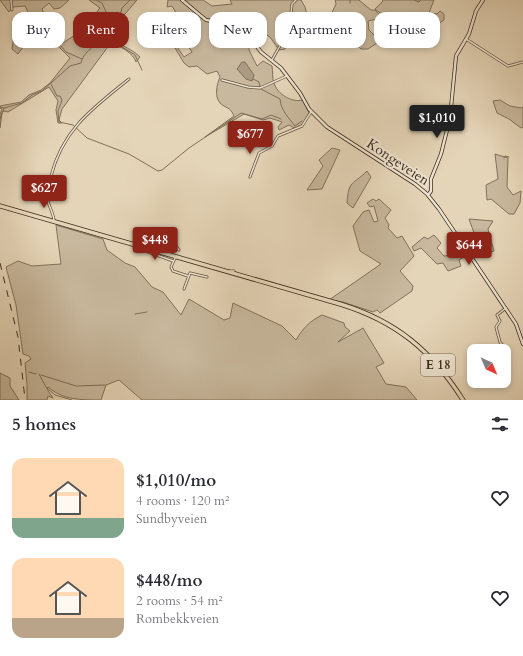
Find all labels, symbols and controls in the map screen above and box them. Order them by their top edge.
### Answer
chip: Buy [12,12,65,48]
chip: Rent [73,12,129,48]
chip: Filters [137,12,201,48]
chip: New [209,12,267,48]
chip: Apartment [275,12,366,48]
chip: House [374,12,440,48]
pin: $1,010 [404,105,470,139]
text: $1,010 [418,109,456,127]
pin: $677 [226,121,274,155]
text: $677 [237,125,263,143]
street label: Kongeveien [363,134,433,190]
pin: $627 [20,175,68,209]
text: $627 [31,179,57,197]
pin: $448 [131,227,179,261]
text: $448 [142,231,168,249]
pin: $644 [445,232,493,266]
text: $644 [456,236,482,254]
north arrow [467,344,511,388]
map controls [467,344,511,388]
road number: E 18 [421,354,455,376]
text: 5 homes [12,413,76,436]
icon: filters [489,413,511,435]
text: $1,010/mo [136,469,216,492]
icon: home [44,474,92,522]
icon: heart [489,487,511,509]
text: 4 rooms · 120 m² [136,492,229,510]
text: Sundbyveien [136,510,207,528]
text: $448/mo [136,569,202,592]
icon: home [44,574,92,622]
icon: heart [489,587,511,609]
text: 2 rooms · 54 m² [136,592,223,610]
text: Rombekkveien [136,610,219,628]

